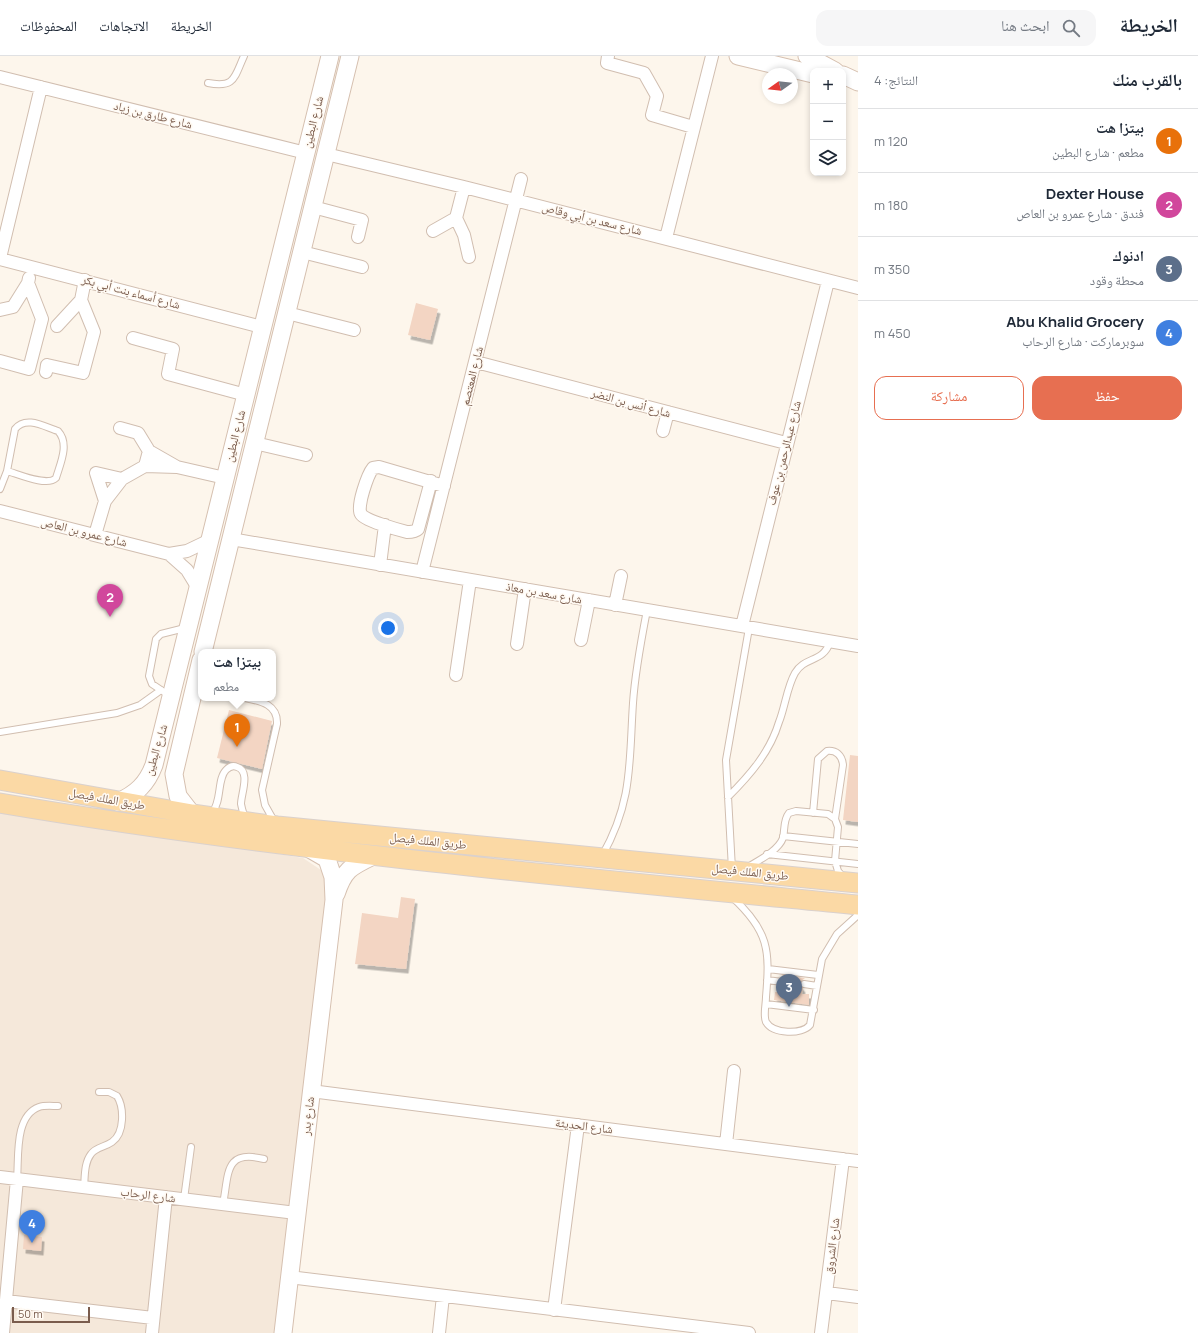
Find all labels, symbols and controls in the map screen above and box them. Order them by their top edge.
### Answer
search box [816,10,1096,46]
text: الخريطة [1120,12,1178,38]
text: ابحث هنا [1001,15,1050,36]
text: المحفوظات [20,16,77,35]
text: الاتجاهات [99,16,149,35]
text: الخريطة [171,16,212,35]
icon: search [1060,17,1082,39]
north arrow [762,68,798,104]
map controls [810,68,846,176]
button: + [810,68,846,104]
text: بالقرب منك [1112,68,1182,91]
text: النتائج: 4 [874,71,918,89]
street label: شارع البطين [298,94,327,150]
street label: شارع طارق بن زياد [112,97,194,133]
button: − [810,104,846,140]
text: بيتزا هت [1096,117,1144,138]
text: 120 m [874,132,908,150]
text: 1 [1166,132,1172,150]
button: layers [810,140,846,176]
text: مطعم · شارع البطين [1052,143,1144,161]
text: Dexter House [1046,183,1144,204]
text: 180 m [874,196,908,214]
text: 2 [1165,196,1173,214]
street label: شارع سعد بن أبي وقاص [540,198,644,241]
text: فندق · شارع عمرو بن العاص [1016,204,1144,222]
text: ادنوك [1112,245,1144,266]
text: 350 m [874,260,910,278]
text: 3 [1165,260,1173,278]
street label: شارع أسماء بنت أبي بكر [79,270,182,315]
text: محطة وقود [1090,271,1144,289]
text: Abu Khalid Grocery [1006,311,1144,332]
text: 450 m [874,324,911,342]
text: 4 [1165,324,1173,342]
text: سوبرماركت · شارع الرحاب [1022,332,1144,350]
street label: شارع المعتصم [456,344,487,407]
button: مشاركة [874,376,1024,420]
button: حفظ [1032,376,1182,420]
street label: شارع أنس بن النضر [588,383,673,421]
street label: شارع عبدالرحمن بن عوف [762,399,805,507]
street label: شارع البطين [220,408,249,464]
street label: شارع عمرو بن العاص [39,513,129,550]
street label: شارع سعد بن معاذ [505,577,584,608]
pin: 2 [97,584,123,617]
your location [378,618,398,638]
popup [198,649,276,701]
text: بيتزا هت [213,651,261,672]
text: مطعم [213,677,239,695]
pin: 1 [224,714,250,747]
street label: شارع البطين [140,722,171,778]
street label: طريق الملك فيصل [68,783,147,814]
street label: طريق الملك فيصل [389,828,467,853]
street label: طريق الملك فيصل [711,859,789,884]
pin: 3 [776,974,802,1007]
street label: شارع بدر [297,1096,318,1137]
street label: شارع الحديثة [554,1114,614,1137]
street label: شارع الرحاب [120,1183,177,1206]
pin: 4 [19,1210,45,1243]
street label: شارع الشروق [820,1217,843,1275]
scale bar [12,1305,90,1324]
text: 50 m [18,1306,43,1321]

